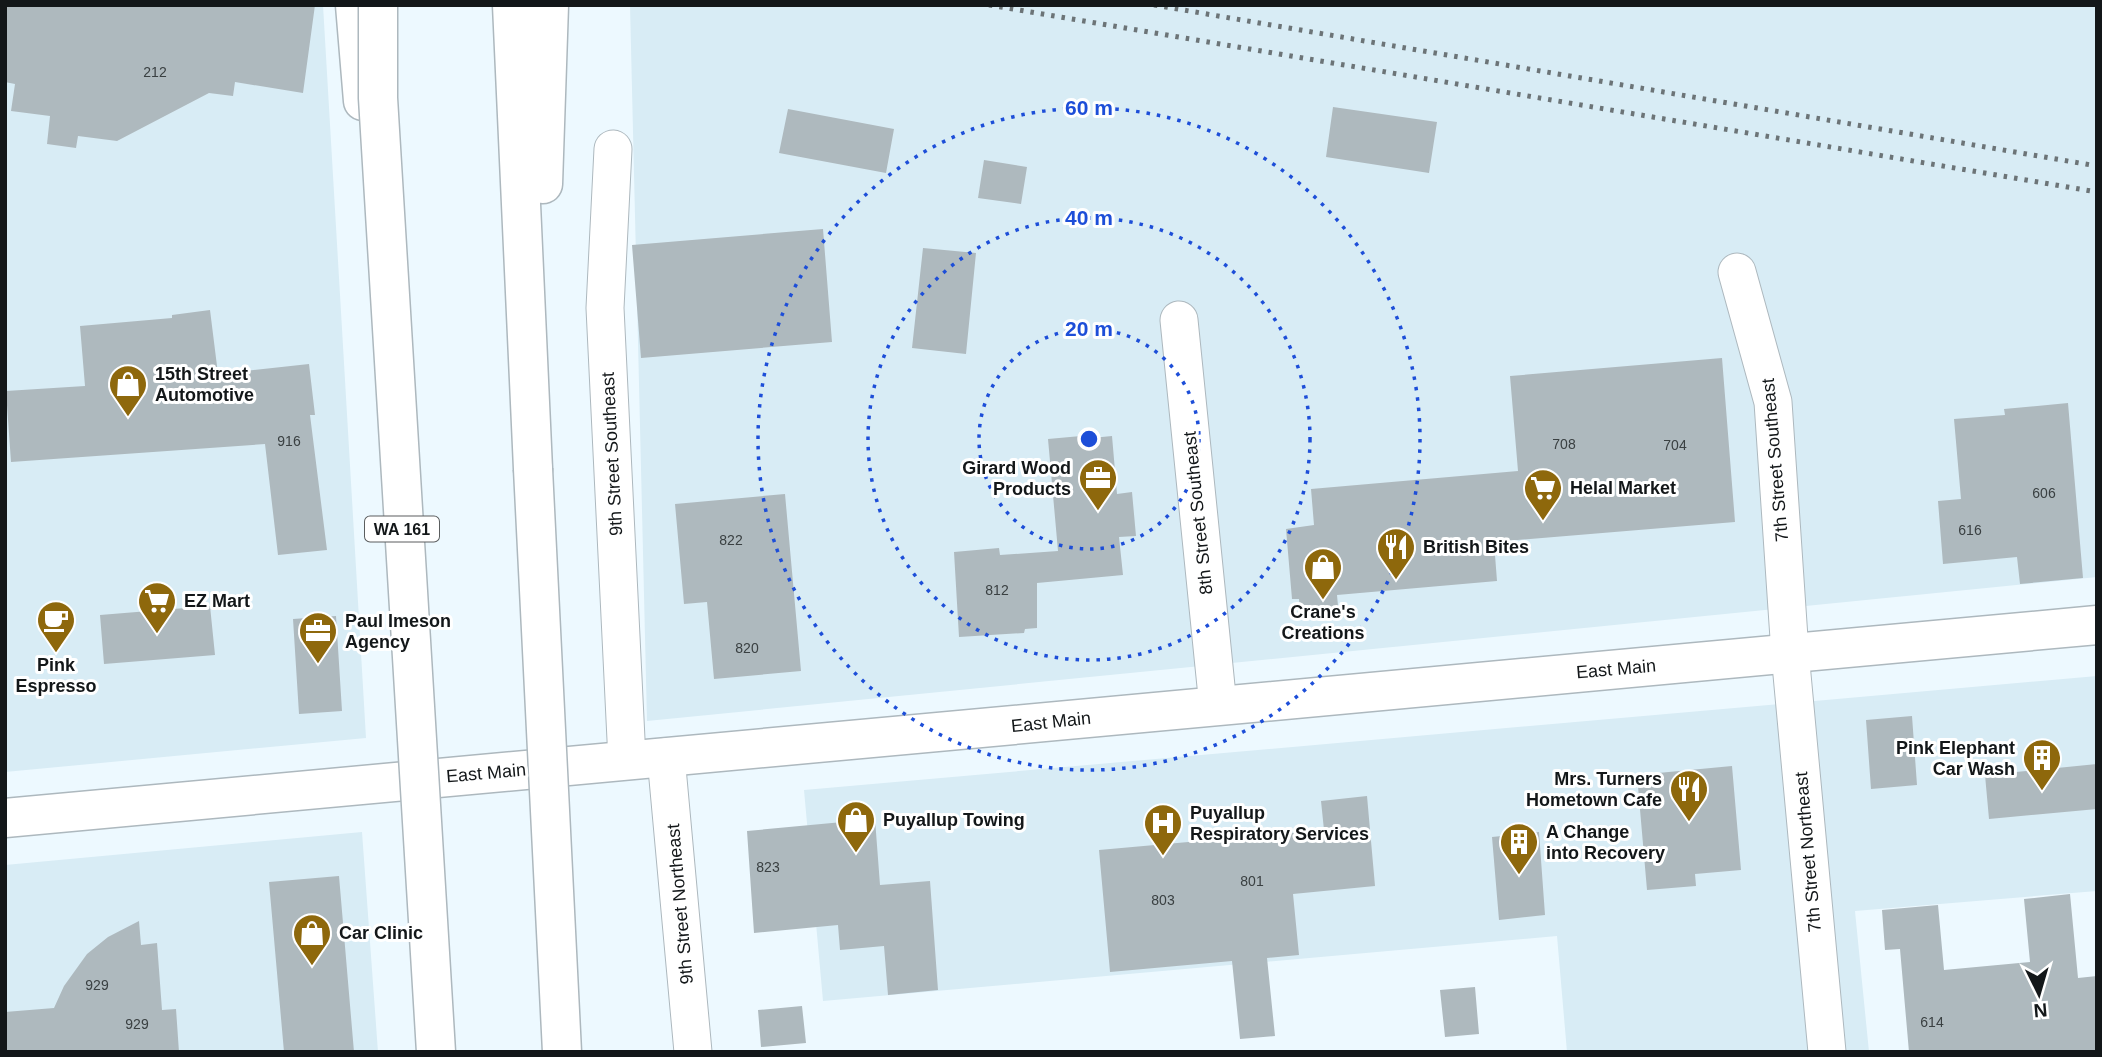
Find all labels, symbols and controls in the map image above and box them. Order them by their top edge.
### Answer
house number: 212 [143,64,167,80]
text: 60 m [1065,96,1113,119]
text: 40 m [1065,206,1113,229]
text: 20 m [1065,317,1113,340]
shop icon: 15th Street Automotive [107,363,149,418]
place label: 15th Street Automotive [155,364,254,405]
street label: 9th Street Southeast [598,372,626,536]
street label: 7th Street Southeast [1758,377,1792,543]
centre of rings [1077,427,1101,451]
street label: 8th Street Southeast [1179,430,1217,596]
house number: 916 [277,433,301,449]
house number: 708 [1552,436,1576,452]
house number: 704 [1663,437,1687,453]
office icon: Girard Wood Products [1077,457,1119,512]
place label: Girard Wood Products [962,458,1071,499]
supermarket icon: Helal Market [1522,467,1564,522]
place label: Helal Market [1570,478,1676,498]
house number: 606 [2032,485,2056,501]
road number: WA 161 [365,516,439,542]
house number: 616 [1958,522,1982,538]
restaurant icon: British Bites [1375,526,1417,581]
house number: 822 [719,532,743,548]
place label: British Bites [1423,537,1529,557]
shop icon: Crane's Creations [1302,546,1344,601]
supermarket icon: EZ Mart [136,580,178,635]
house number: 812 [985,582,1009,598]
place label: EZ Mart [184,591,250,611]
cafe icon: Pink Espresso [35,599,77,654]
place label: Crane's Creations [1281,602,1365,643]
office icon: Paul Imeson Agency [297,610,339,665]
place label: Paul Imeson Agency [345,611,451,652]
house number: 820 [735,640,759,656]
place label: Pink Espresso [15,655,97,696]
street label: East Main [1575,656,1657,682]
street label: East Main [1010,708,1092,736]
building icon: Pink Elephant Car Wash [2021,737,2063,792]
place label: Pink Elephant Car Wash [1896,738,2015,779]
street label: East Main [445,760,527,786]
restaurant icon: Mrs. Turners Hometown Cafe [1668,768,1710,823]
place label: Mrs. Turners Hometown Cafe [1526,769,1662,810]
street label: 7th Street Northeast [1791,771,1825,933]
shop icon: Puyallup Towing [835,799,877,854]
hospital icon: Puyallup Respiratory Services [1142,802,1184,857]
place label: Puyallup Respiratory Services [1190,803,1369,844]
place label: Puyallup Towing [883,810,1025,830]
building icon: A Change into Recovery [1498,821,1540,876]
place label: A Change into Recovery [1546,822,1665,863]
street label: 9th Street Northeast [663,823,697,985]
house number: 823 [756,859,780,875]
house number: 801 [1240,873,1264,889]
house number: 803 [1151,892,1175,908]
shop icon: Car Clinic [291,912,333,967]
place label: Car Clinic [339,923,423,943]
north arrow [2004,959,2074,1029]
house number: 929 [85,977,109,993]
text: N [2033,999,2048,1021]
house number: 614 [1920,1014,1944,1030]
house number: 929 [125,1016,149,1032]

